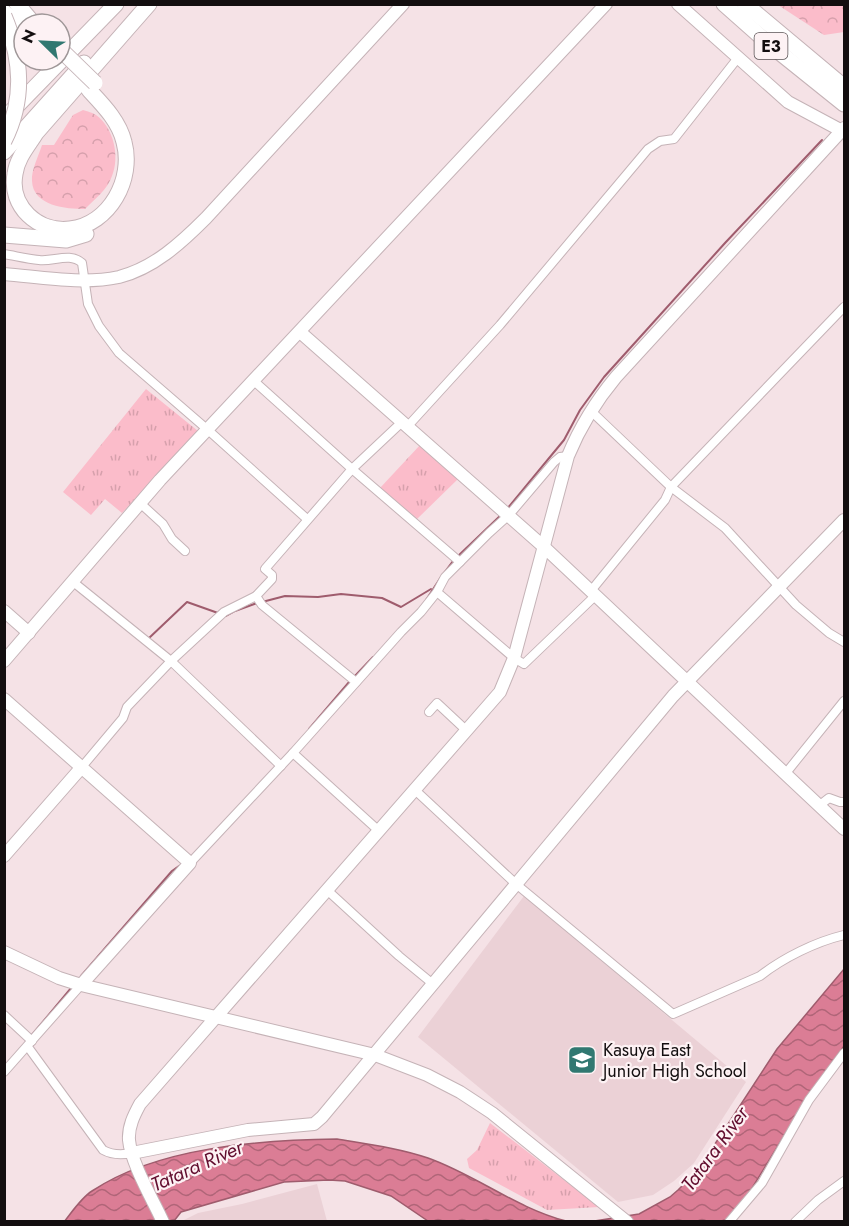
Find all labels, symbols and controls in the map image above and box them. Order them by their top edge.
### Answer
north arrow [12,12,72,72]
text: N [16,26,42,47]
road number: E3 [754,33,788,59]
place label: Kasuya East Junior High School [601,1037,747,1084]
school or university icon: Kasuya East Junior High School [566,1044,598,1076]
water label: Tatara River [674,1100,756,1197]
water label: Tatara River [146,1132,249,1199]

